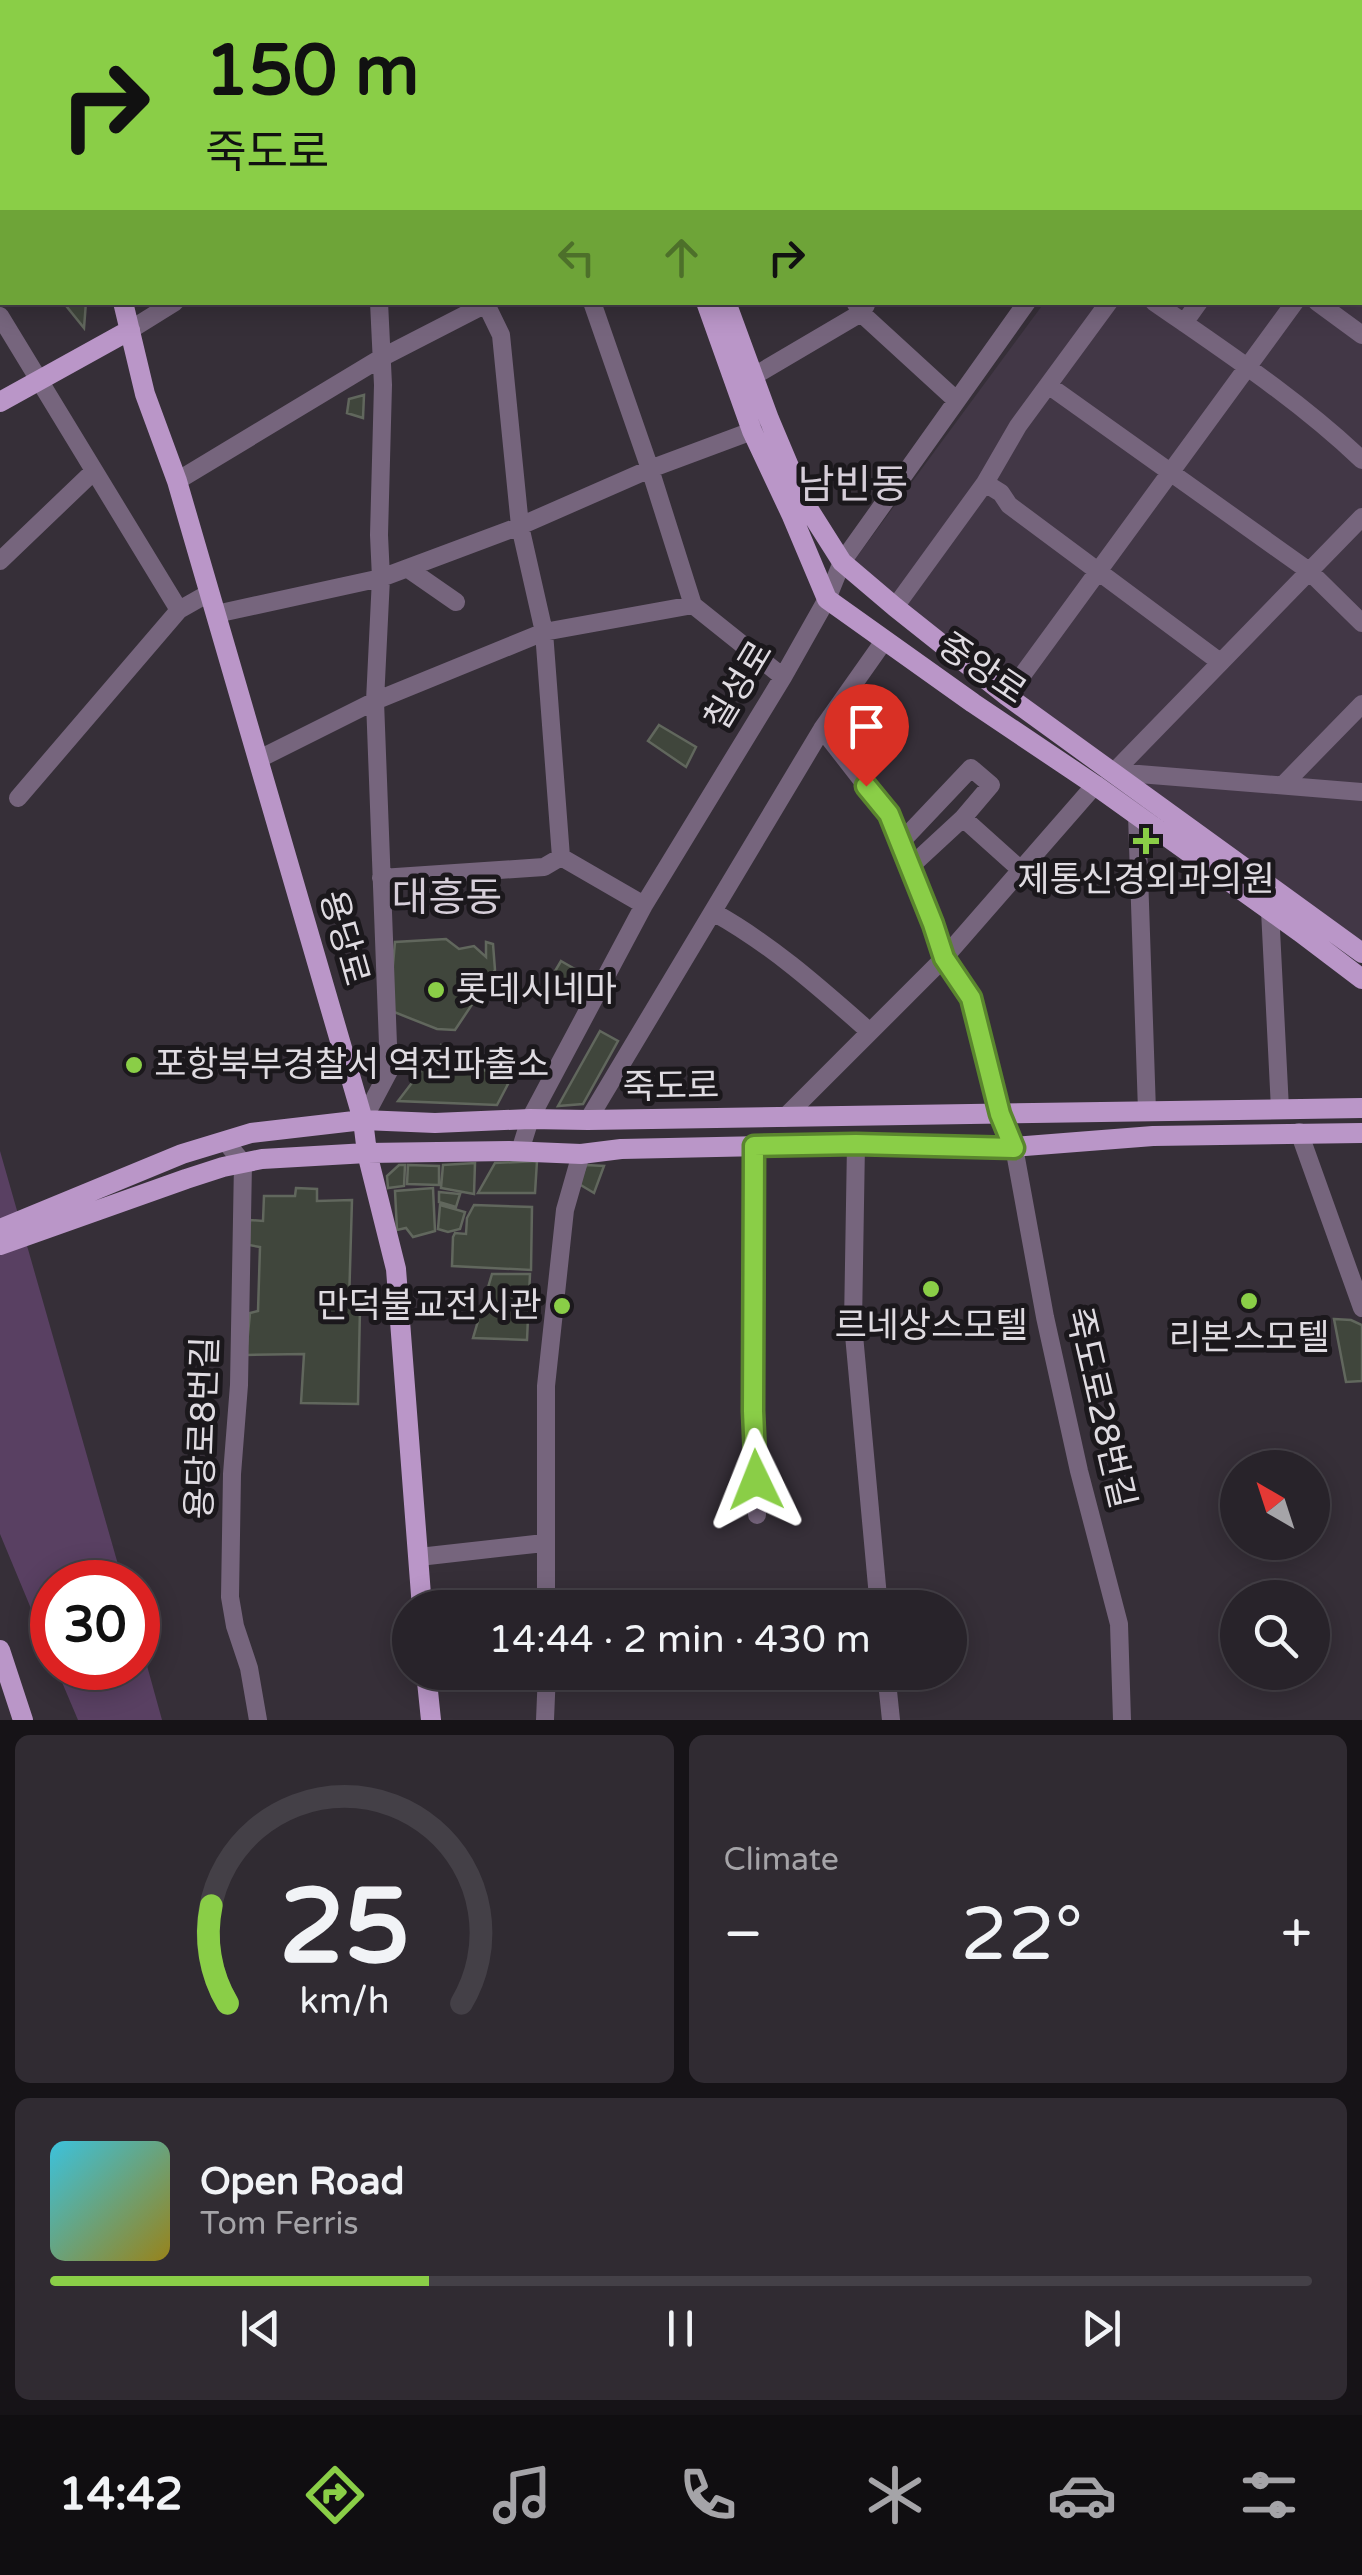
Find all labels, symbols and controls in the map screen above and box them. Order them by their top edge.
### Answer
text: 150 m [205,30,419,114]
icon: right [40,40,170,170]
text: 죽도로 [205,126,329,180]
icon: left [549,230,604,285]
icon: ahead [654,230,709,285]
icon: right [759,230,814,285]
district label: 남빈동 [798,461,908,509]
street label: 중앙로 [930,625,1034,713]
street label: 칠성로 [696,634,782,738]
pin [824,684,909,787]
icon: arrive [839,699,894,754]
marker: 제통신경외과의원 [1133,828,1159,854]
place label: 제통신경외과의원 [1017,859,1275,901]
district label: 대흥동 [392,874,502,922]
street label: 용당로 [310,886,378,990]
place label: 롯데시네마 [456,969,617,1011]
marker: 롯데시네마 [425,979,447,1001]
place label: 포항북부경찰서 역전파출소 [154,1044,550,1086]
marker: 포항북부경찰서 역전파출소 [123,1054,145,1076]
street label: 죽도로 [622,1065,720,1109]
marker: 르네상스모텔 [920,1278,942,1300]
place label: 만덕불교전시관 [317,1285,542,1327]
marker: 리본스모텔 [1238,1290,1260,1312]
marker: 만덕불교전시관 [551,1295,573,1317]
street label: 죽도로28번길 [1056,1303,1144,1513]
place label: 르네상스모텔 [834,1305,1028,1347]
place label: 리본스모텔 [1168,1317,1330,1359]
street label: 용당로8번길 [179,1336,227,1520]
position arrow [704,1428,808,1532]
north arrow [1220,1450,1330,1560]
map controls [1220,1450,1330,1690]
speed limit sign: 30 [30,1560,160,1690]
button: search [1220,1580,1330,1690]
text: 14:44 · 2 min · 430 m [488,1617,871,1663]
text: Climate [724,1841,839,1879]
text: 25 [279,1866,410,1991]
text: 22° [961,1890,1083,1980]
text: − [724,1902,763,1968]
text: + [1281,1902,1312,1968]
text: km/h [299,1980,389,2023]
text: Open Road [200,2159,405,2205]
text: Tom Ferris [200,2205,359,2243]
icon: previous [233,2301,288,2356]
icon: pause [653,2301,708,2356]
icon: next [1074,2301,1129,2356]
icon: directions [300,2460,370,2530]
icon: music [487,2460,557,2530]
icon: phone [673,2460,743,2530]
icon: climate [860,2460,930,2530]
icon: car [1047,2460,1117,2530]
icon: filters [1234,2460,1304,2530]
text: 14:42 [58,2468,183,2522]

